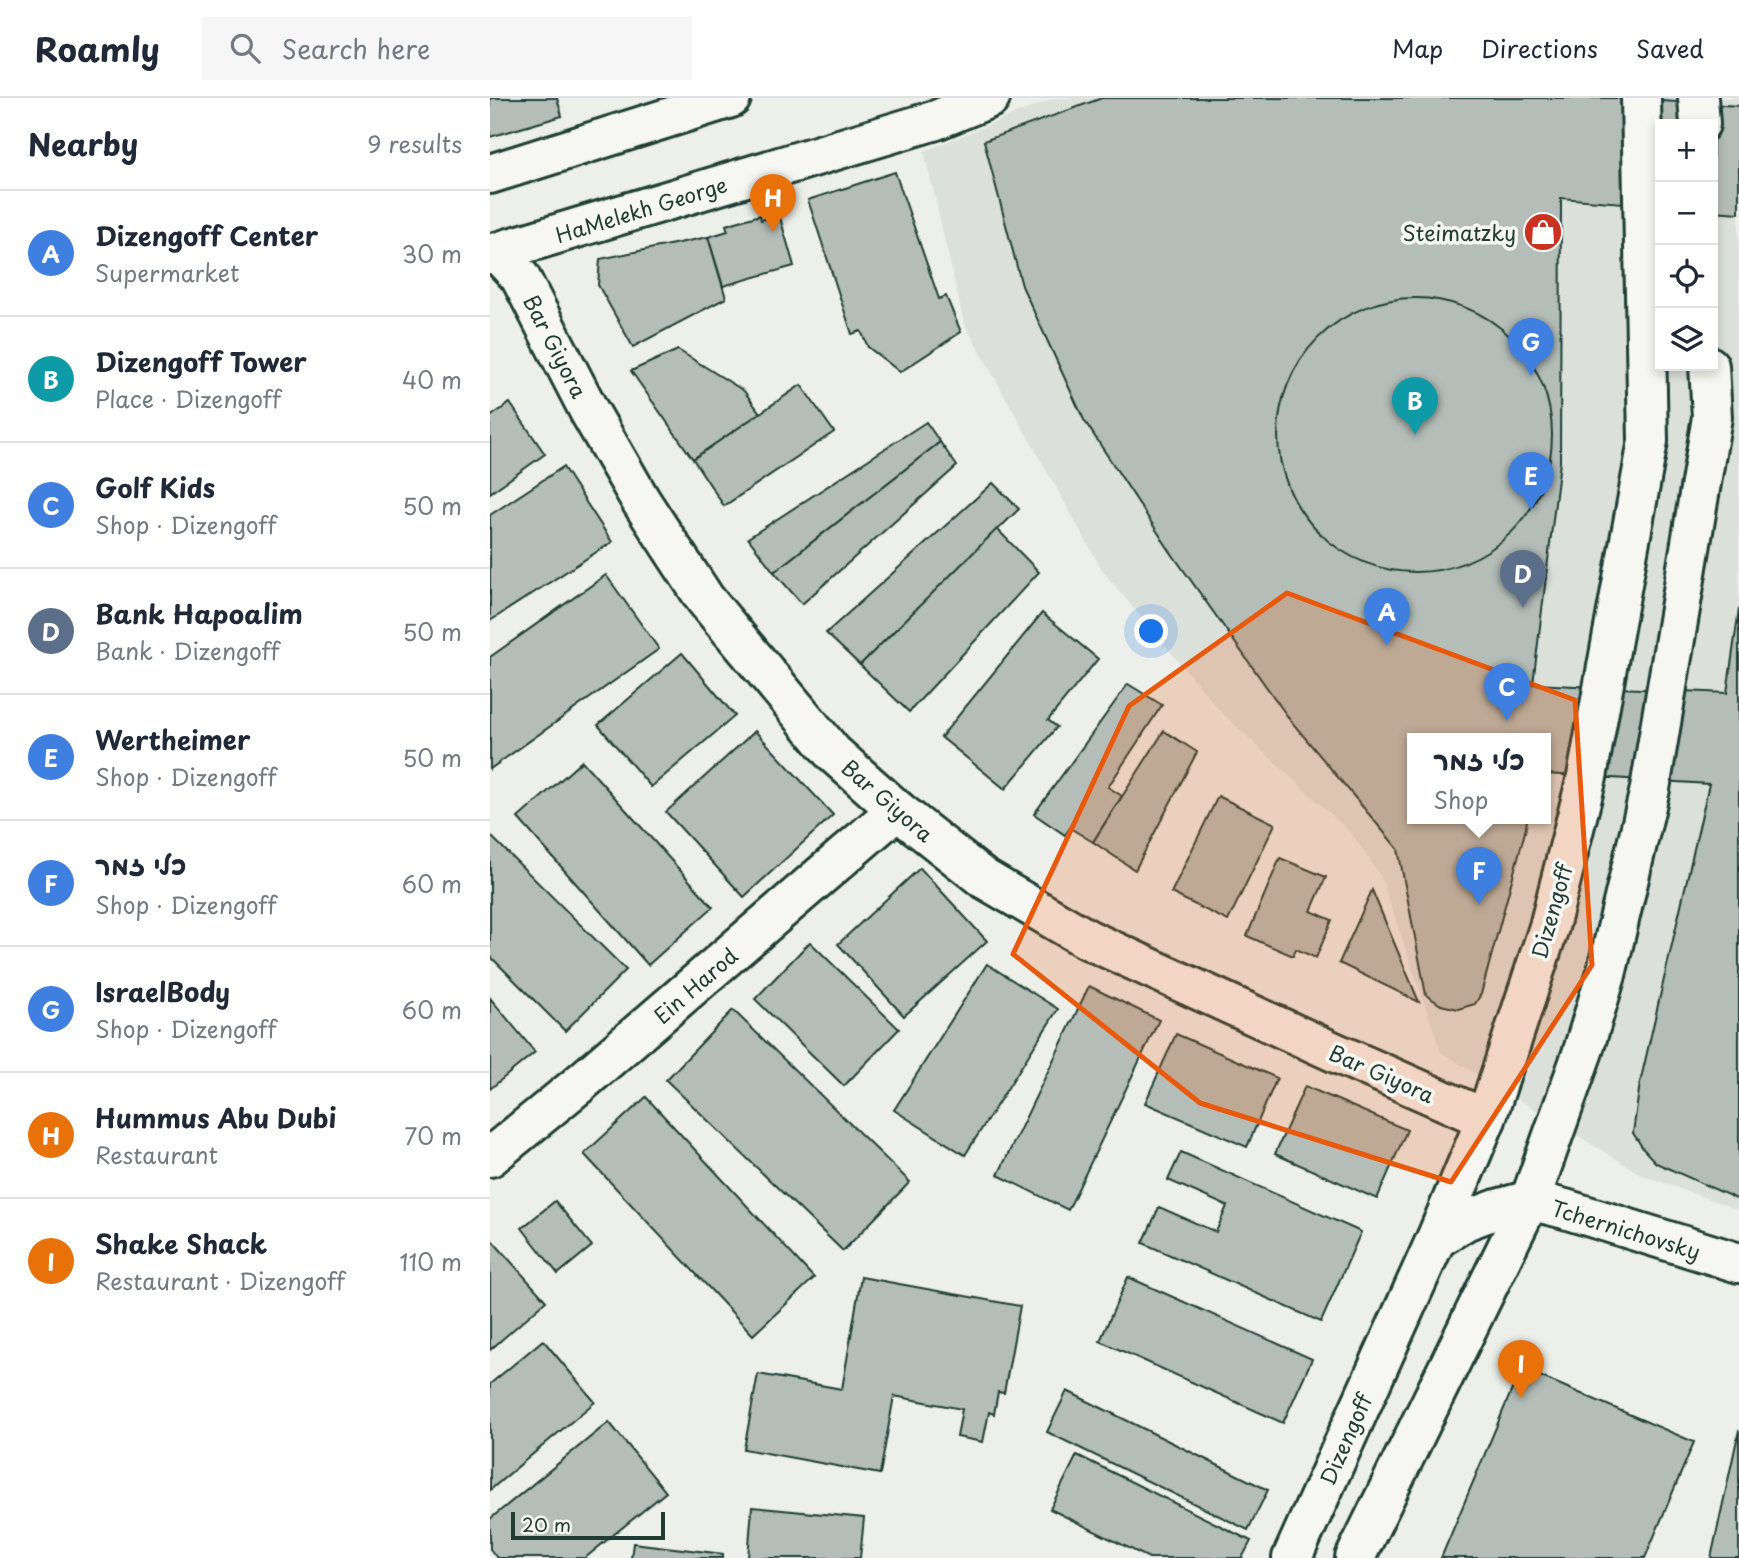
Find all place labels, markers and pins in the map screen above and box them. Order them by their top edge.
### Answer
pin: H [750,174,796,232]
shop icon: Steimatzky [1522,211,1564,253]
place label: Steimatzky [1403,216,1516,248]
pin: G [1508,318,1554,376]
pin: B [1392,377,1438,435]
pin: E [1508,452,1554,510]
pin: D [1500,550,1546,608]
pin: A [1364,588,1410,646]
pin: C [1484,663,1530,721]
pin: F [1456,847,1502,905]
pin: I [1498,1340,1544,1398]

